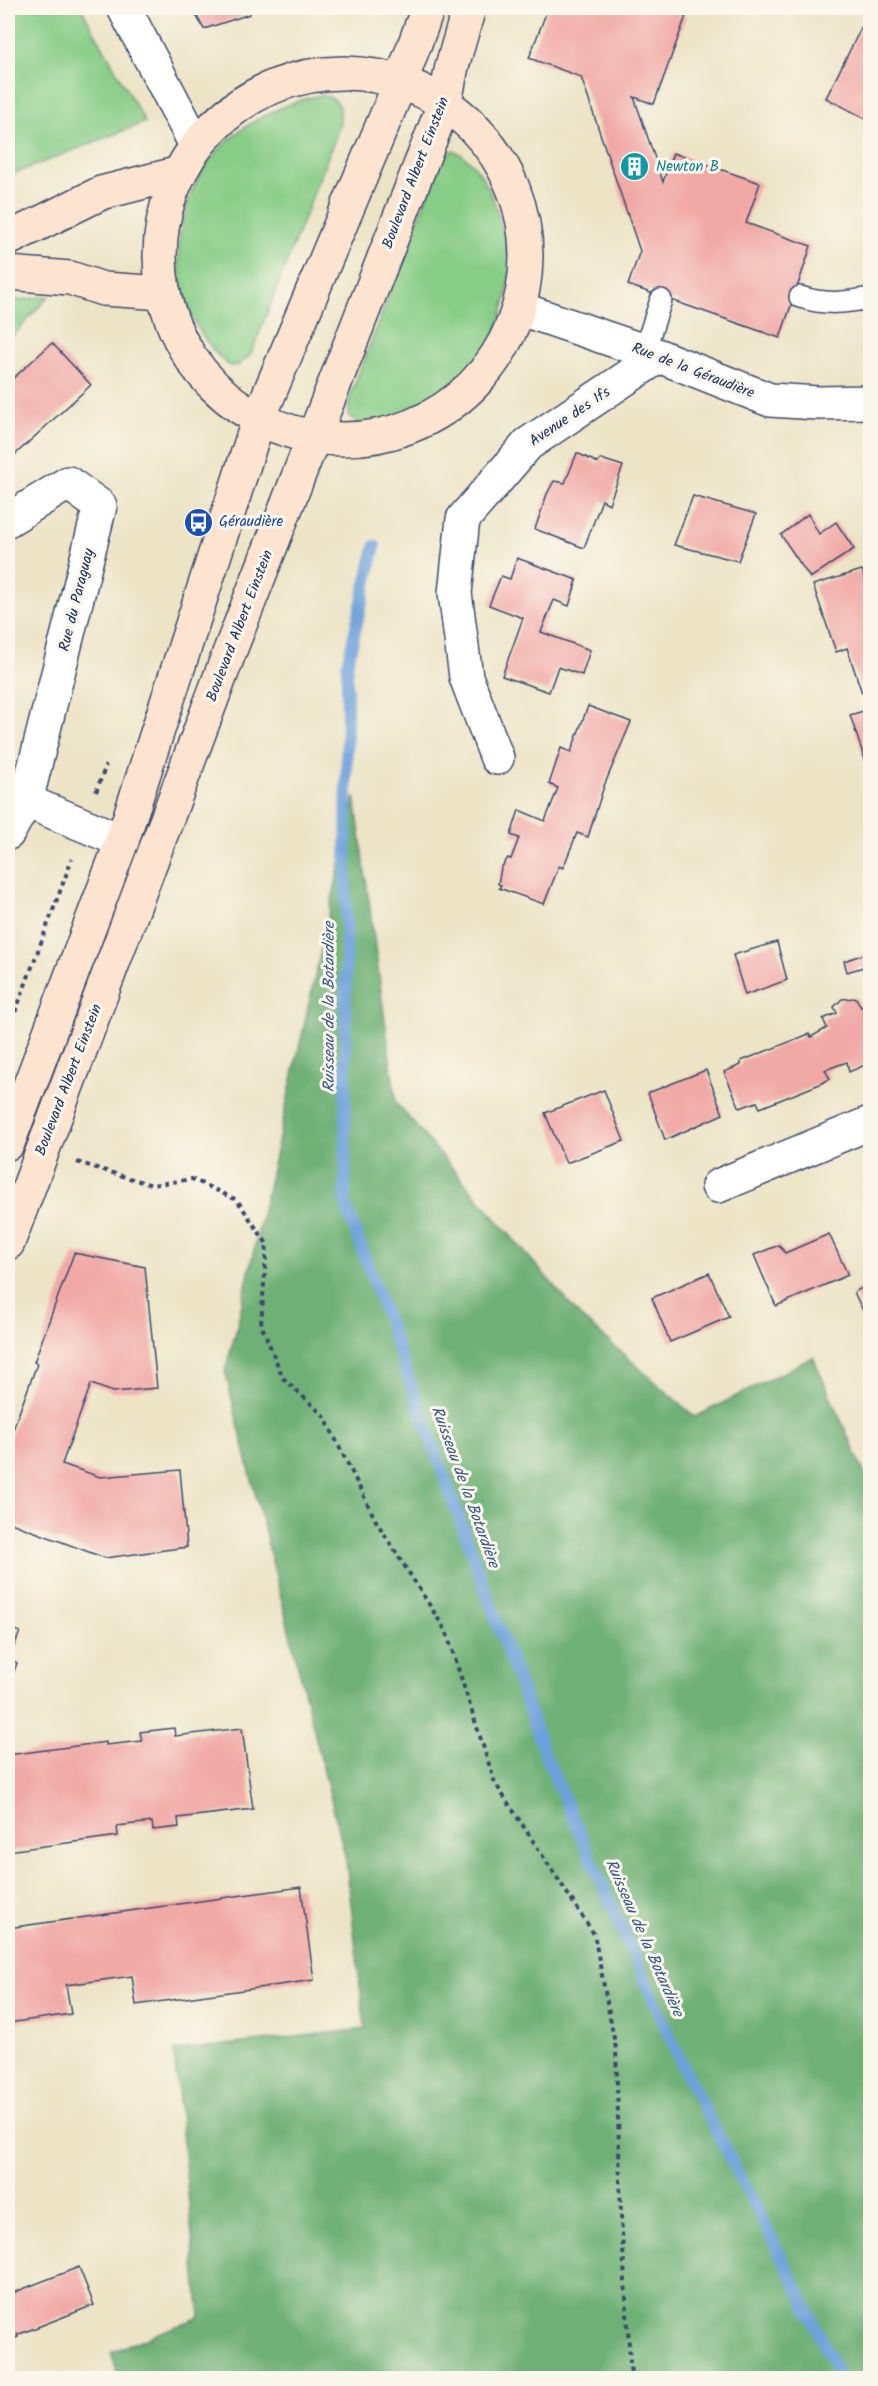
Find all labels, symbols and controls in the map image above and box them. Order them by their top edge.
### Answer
street label: Boulevard Albert Einstein [376,94,456,252]
building icon: Newton B [619,151,651,183]
place label: Newton B [656,155,719,179]
street label: Rue de la Géraudière [628,337,758,406]
street label: Avenue des Ifs [525,381,616,453]
bus stop icon: Géraudière [182,506,214,538]
place label: Géraudière [219,510,284,534]
street label: Rue du Paraguay [53,545,102,654]
street label: Boulevard Albert Einstein [200,547,280,705]
water label: Ruisseau de la Botardière [317,920,342,1092]
street label: Boulevard Albert Einstein [29,1001,109,1159]
water label: Ruisseau de la Botardière [424,1403,507,1573]
water label: Ruisseau de la Botardière [598,1855,691,2023]

